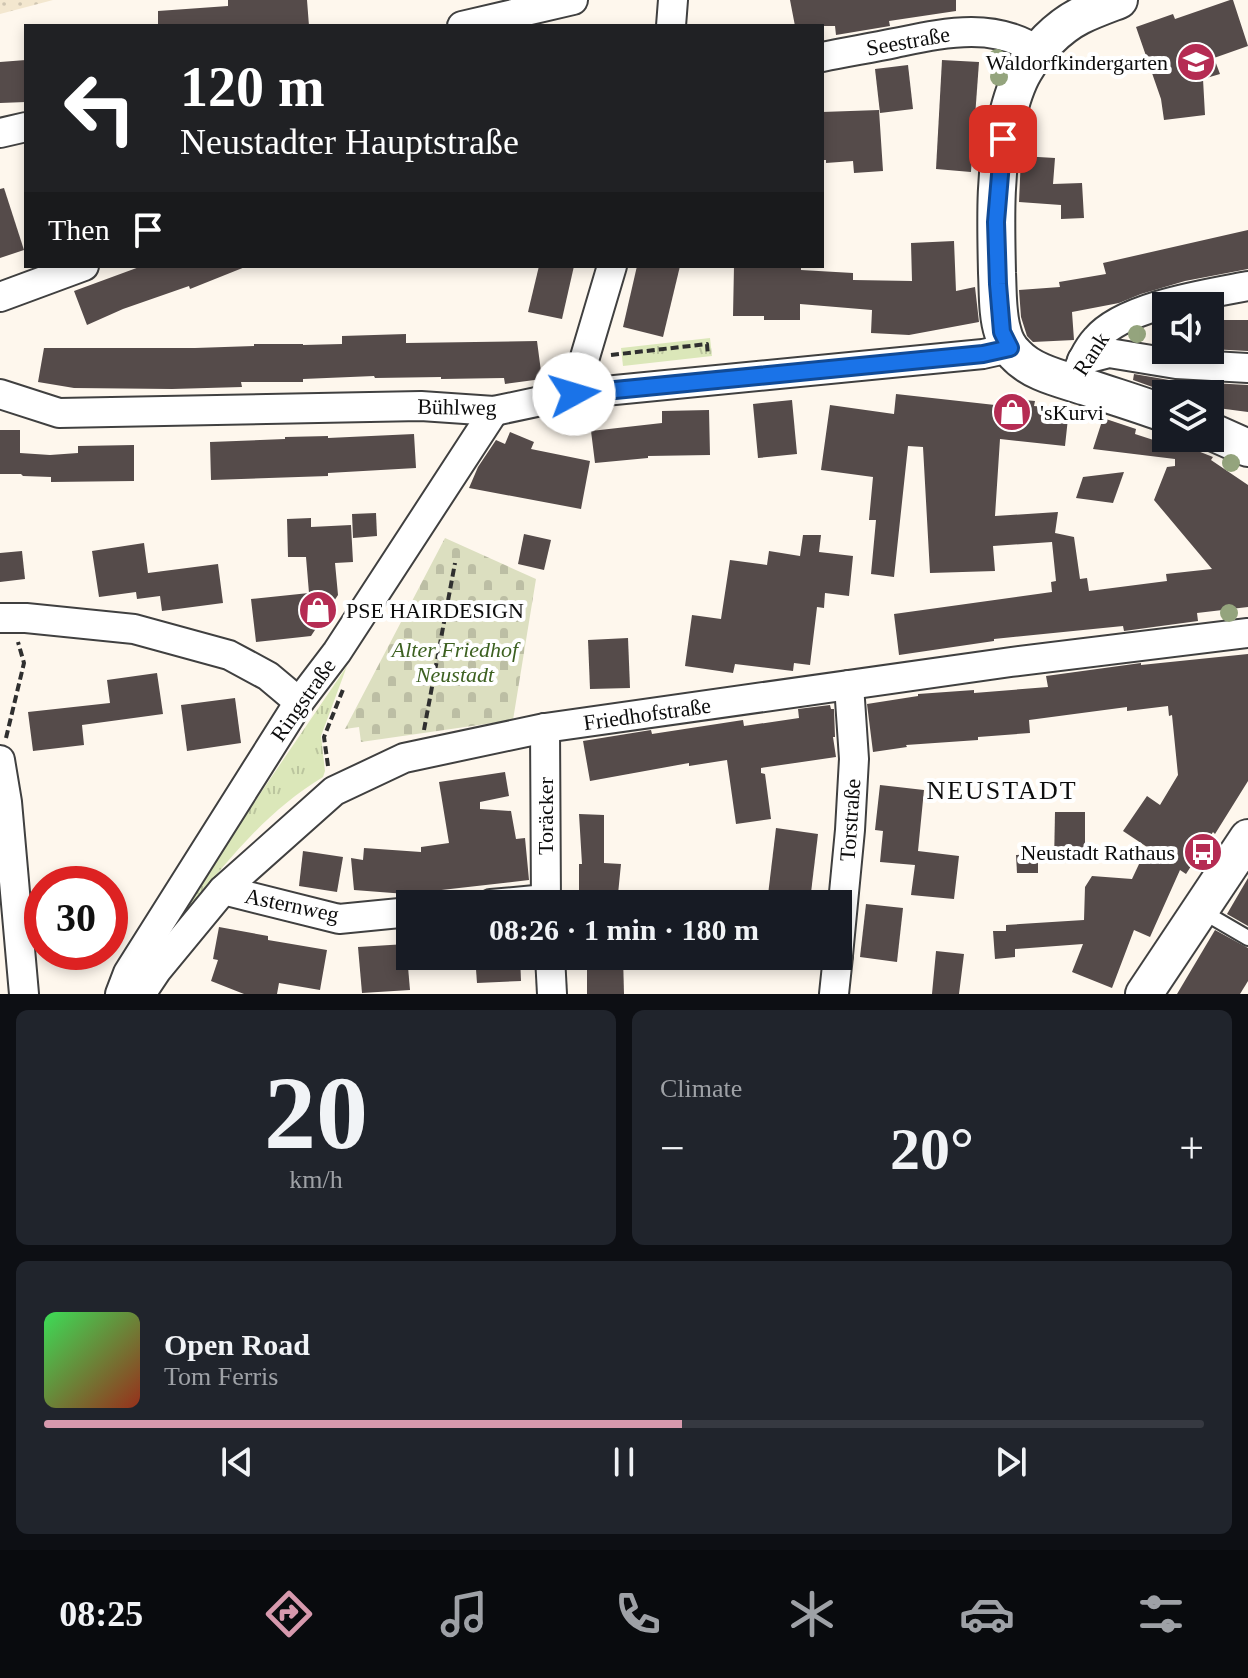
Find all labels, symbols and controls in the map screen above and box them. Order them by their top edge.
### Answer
street label: Seestraße [864,21,952,61]
school or university icon: Waldorfkindergarten [1175,41,1217,83]
place label: Waldorfkindergarten [986,50,1168,75]
icon: left [48,56,152,160]
text: 120 m [180,56,325,118]
pin [969,105,1037,173]
icon: arrive [981,117,1025,161]
text: Neustadter Hauptstraße [180,122,519,162]
icon: arrive [126,208,170,252]
text: Then [48,213,110,246]
map controls [1152,292,1224,452]
button: sound [1152,292,1224,364]
street label: Rank [1068,328,1114,380]
position arrow [532,352,616,436]
button: layers [1152,380,1224,452]
shop icon: 'sKurvi [991,391,1033,433]
street label: Bühlweg [417,394,497,420]
place label: 'sKurvi [1040,400,1104,425]
shop icon: PSE HAIRDESIGN [297,589,339,631]
place label: PSE HAIRDESIGN [346,598,524,623]
park label: Alter Friedhof Neustadt [390,637,521,687]
street label: Ringstraße [265,654,341,746]
street label: Friedhofstraße [582,693,712,735]
street label: Toräcker [533,776,558,855]
district label: NEUSTADT [926,776,1078,805]
street label: Torstraße [835,778,865,862]
bus stop icon: Neustadt Rathaus [1182,831,1224,873]
place label: Neustadt Rathaus [1020,840,1175,865]
speed limit sign: 30 [24,866,128,970]
street label: Asternweg [243,883,341,927]
text: 08:26 · 1 min · 180 m [489,913,759,946]
text: 20 [264,1055,368,1170]
text: Climate [660,1074,742,1103]
text: 20° [890,1116,974,1182]
text: − [660,1124,685,1173]
text: + [1179,1124,1204,1173]
text: km/h [289,1165,343,1194]
text: Open Road [164,1328,310,1361]
text: Tom Ferris [164,1362,278,1391]
icon: previous [215,1440,259,1484]
icon: pause [602,1440,646,1484]
icon: next [989,1440,1033,1484]
icon: directions [261,1586,317,1642]
icon: music [436,1586,492,1642]
icon: phone [610,1586,666,1642]
icon: climate [784,1586,840,1642]
icon: car [959,1586,1015,1642]
icon: filters [1133,1586,1189,1642]
text: 08:25 [59,1594,143,1634]

